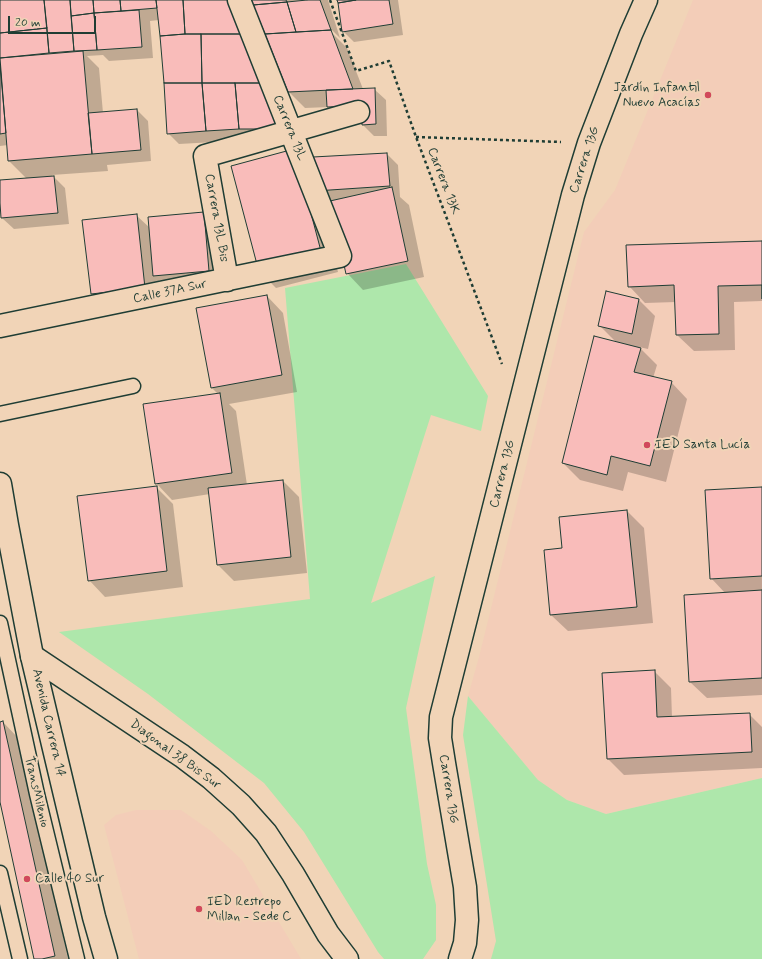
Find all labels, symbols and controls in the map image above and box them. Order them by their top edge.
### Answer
scale bar [10,8,98,34]
text: 20 m [15,15,41,31]
place label: Jardín Infantil Nuevo Acacías [613,80,700,111]
marker: Jardín Infantil Nuevo Acacías [703,90,713,100]
street label: Carrera 13L [269,93,309,163]
street label: Carrera 13G [567,125,603,195]
street label: Carrera 13K [423,145,463,217]
street label: Carrera 13L Bis [201,173,231,263]
street label: Calle 37A Sur [132,277,208,307]
place label: IED Santa Lucía [655,437,750,453]
street label: Carrera 13G [487,438,519,510]
marker: IED Santa Lucía [642,440,652,450]
street label: Avenida Carrera 14 [28,667,68,779]
street label: Diagonal 38 Bis Sur [126,717,224,793]
street label: Carrera 13G [435,753,461,825]
street label: TransMilenio [20,755,52,829]
place label: Calle 40 Sur [35,871,104,887]
marker: Calle 40 Sur [22,874,32,884]
place label: IED Restrepo Millan - Sede C [207,894,292,925]
marker: IED Restrepo Millan - Sede C [194,904,204,914]

